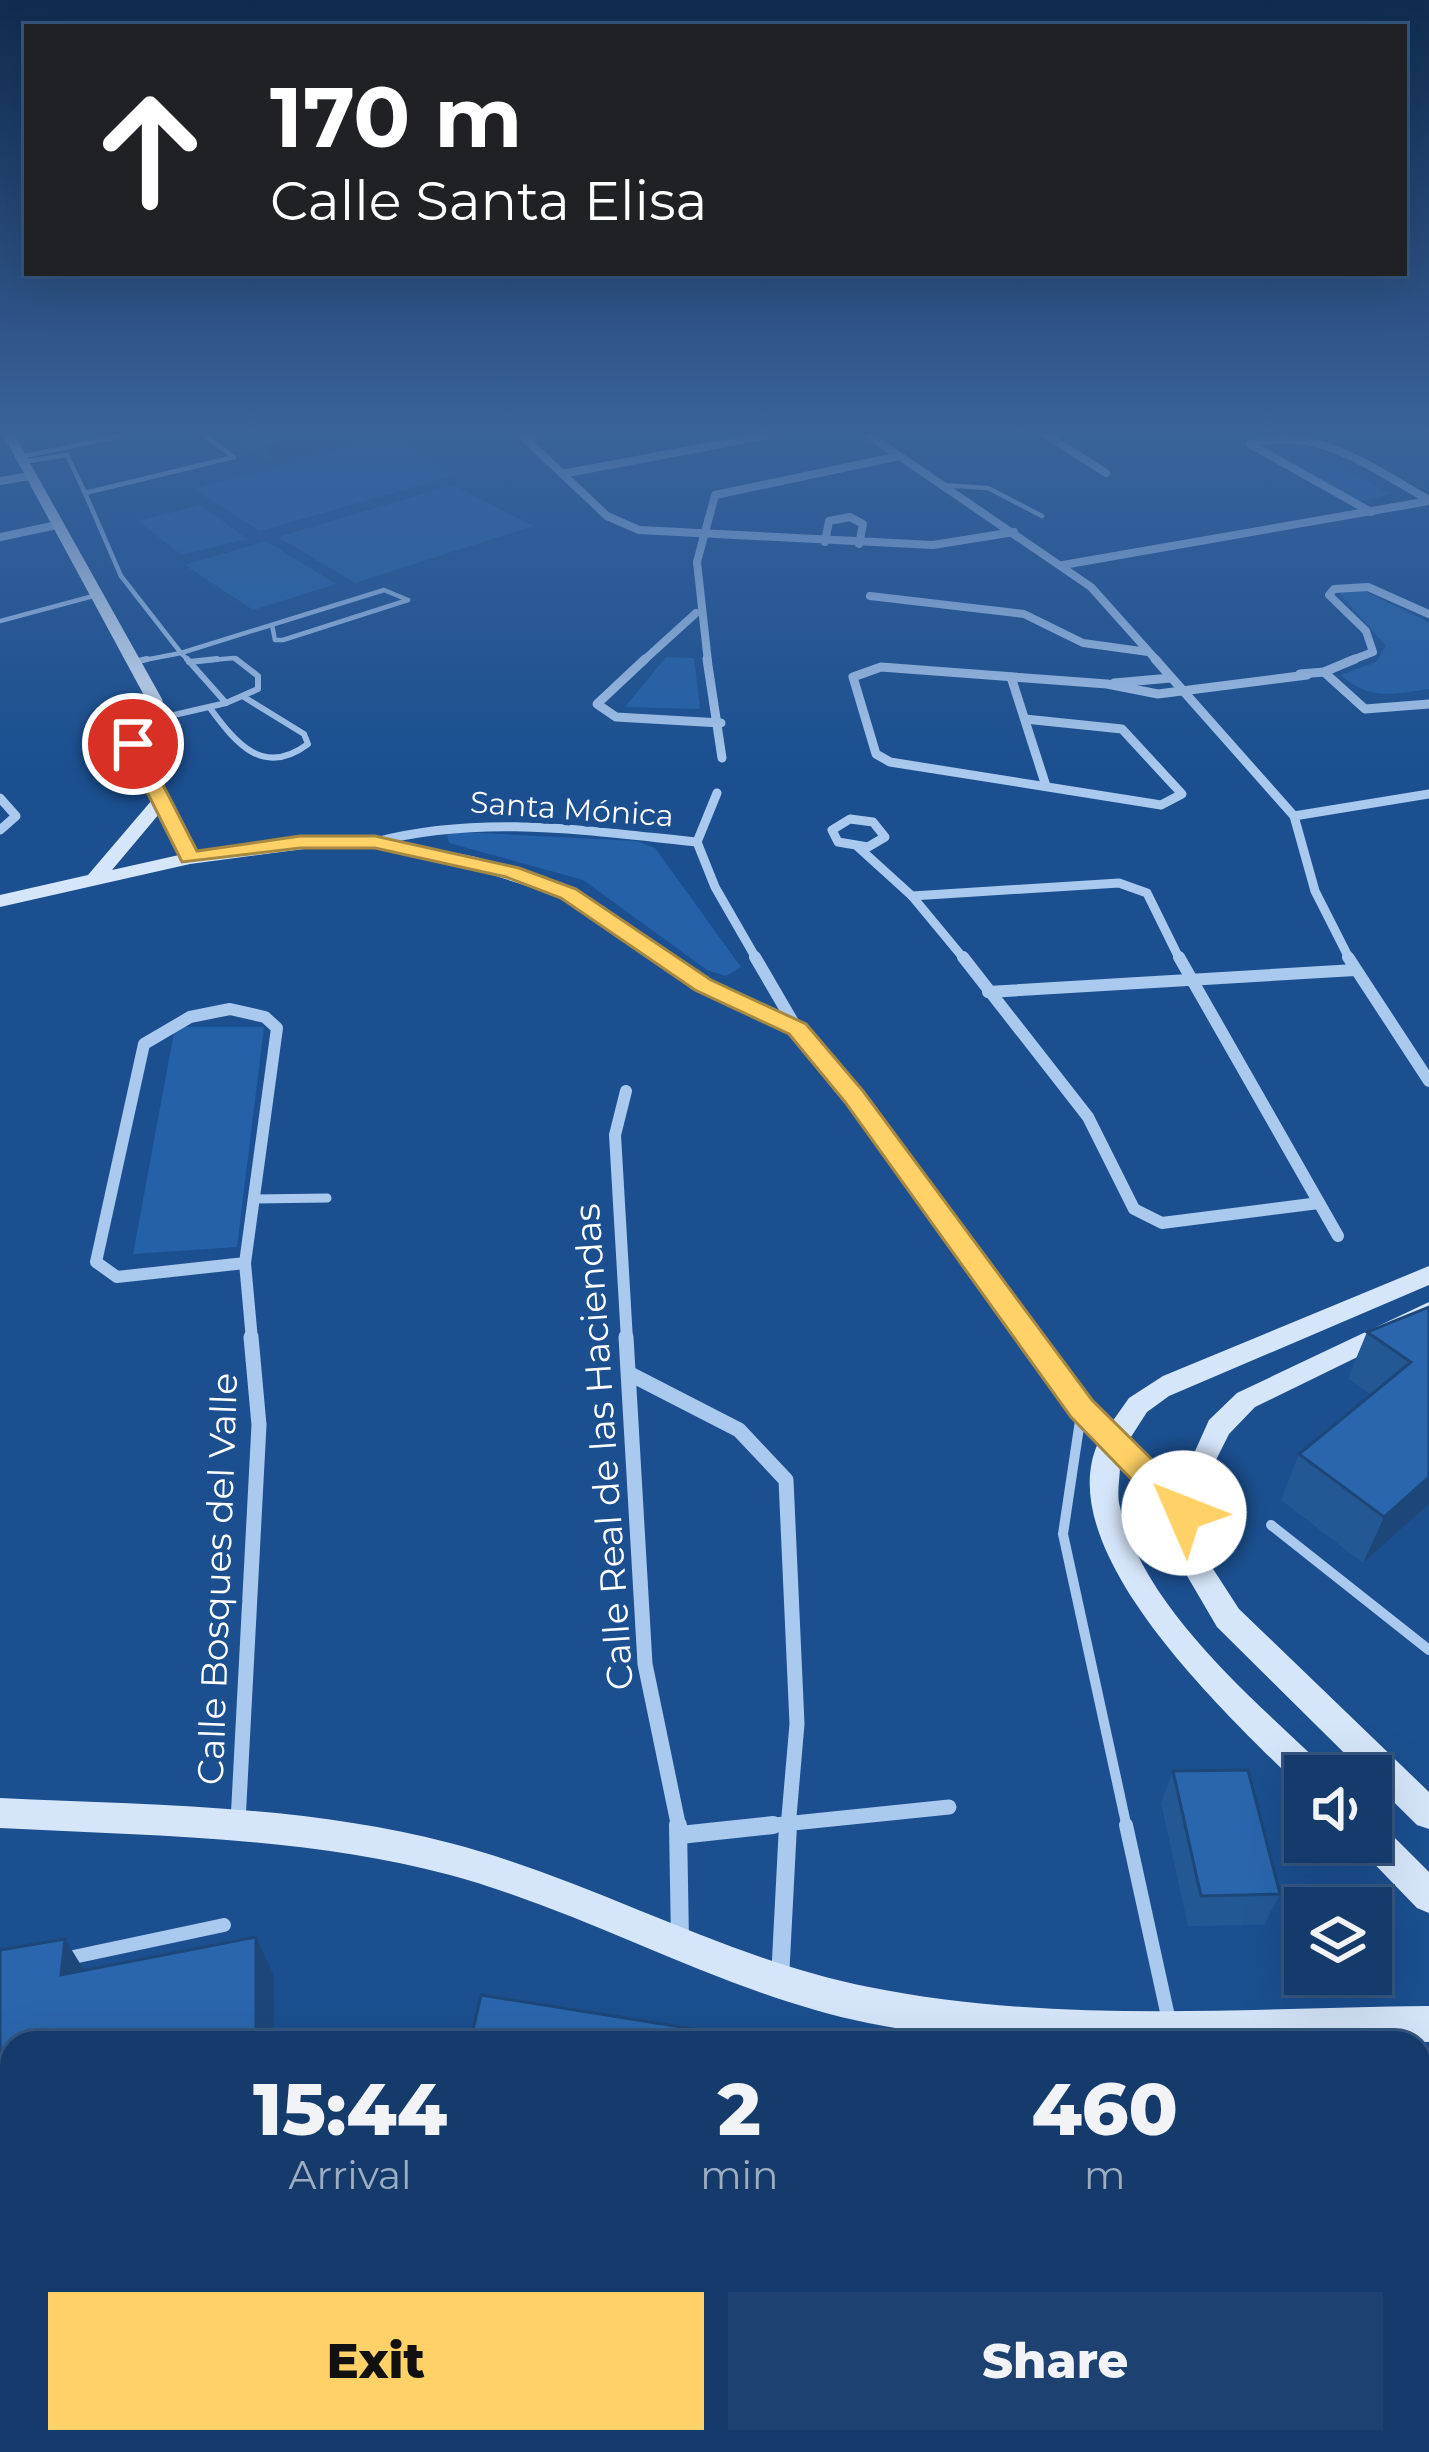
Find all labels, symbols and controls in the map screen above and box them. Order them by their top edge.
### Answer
text: 170 m [270,66,522,168]
icon: ahead [72,72,228,228]
text: Calle Santa Elisa [270,168,707,234]
pin [82,693,184,795]
icon: arrive [100,711,166,777]
street label: Santa Mónica [469,783,675,835]
street label: Calle Real de las Haciendas [564,1202,642,1692]
street label: Calle Bosques del Valle [188,1372,246,1786]
position arrow [1121,1450,1247,1576]
map controls [1284,1755,1392,1995]
button: sound [1284,1755,1392,1863]
button: layers [1284,1887,1392,1995]
text: 15:44 [253,2065,447,2153]
text: 2 [718,2065,761,2153]
text: 460 [1031,2065,1178,2153]
text: Arrival [289,2151,412,2199]
text: min [700,2151,778,2199]
text: m [1084,2151,1125,2199]
button: Exit [48,2292,704,2430]
button: Share [728,2292,1383,2430]

